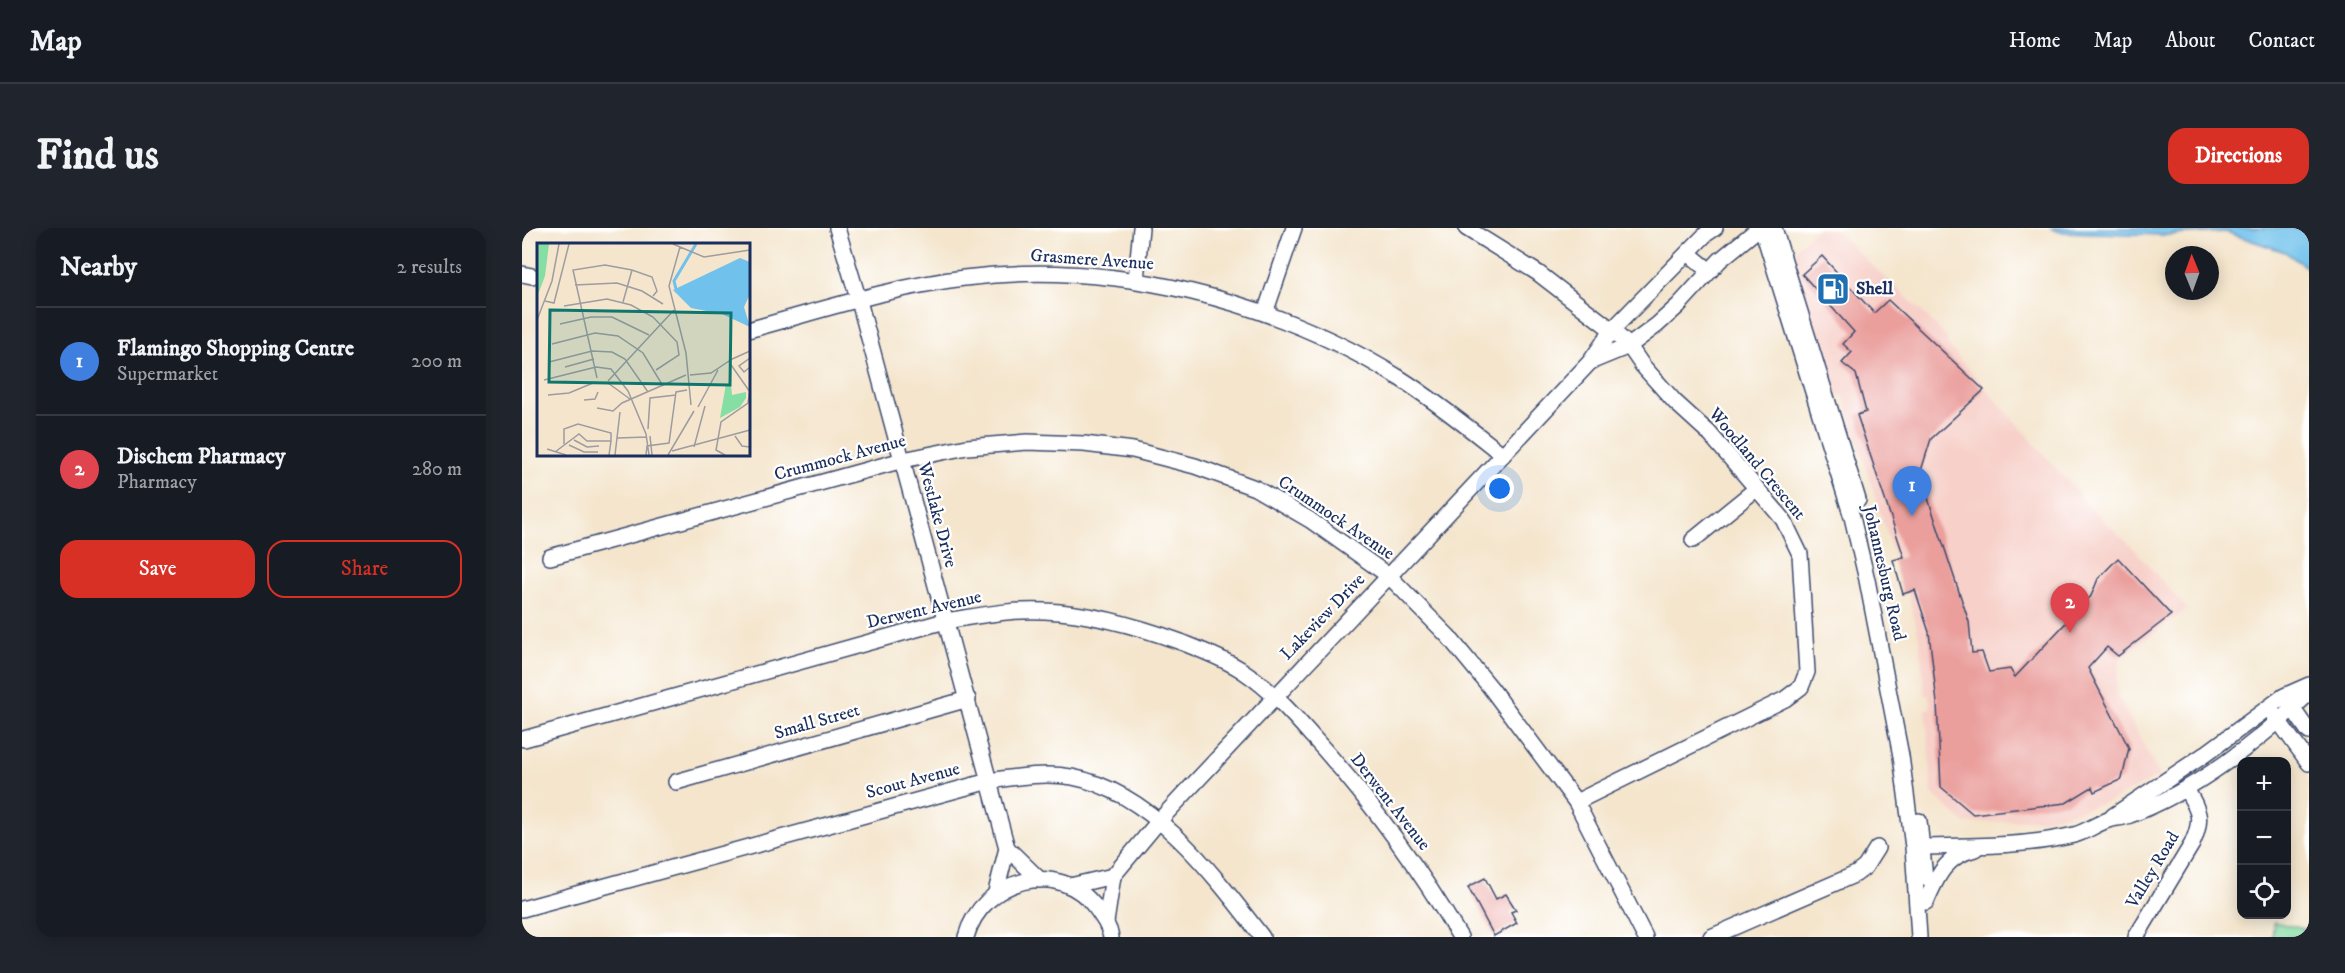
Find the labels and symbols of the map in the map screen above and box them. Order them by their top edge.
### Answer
inset map [537,243,750,456]
street label: Grasmere Avenue [1029,245,1155,275]
north arrow [2165,246,2219,300]
fuel station icon: Shell [1815,271,1851,307]
place label: Shell [1856,278,1894,300]
street label: Woodland Crescent [1703,403,1810,525]
street label: Crummock Avenue [772,430,908,486]
street label: Westlake Drive [912,459,962,570]
pin: 1 [1892,466,1932,516]
street label: Crummock Avenue [1274,471,1398,565]
your location [1485,474,1514,503]
street label: Johannesburg Road [1857,501,1910,643]
street label: Lakeview Drive [1276,569,1370,665]
pin: 2 [2050,584,2090,633]
street label: Derwent Avenue [864,586,984,634]
street label: Small Street [772,699,862,745]
street label: Derwent Avenue [1345,749,1435,855]
street label: Scout Avenue [864,758,962,804]
street label: Valley Road [2121,828,2185,913]

